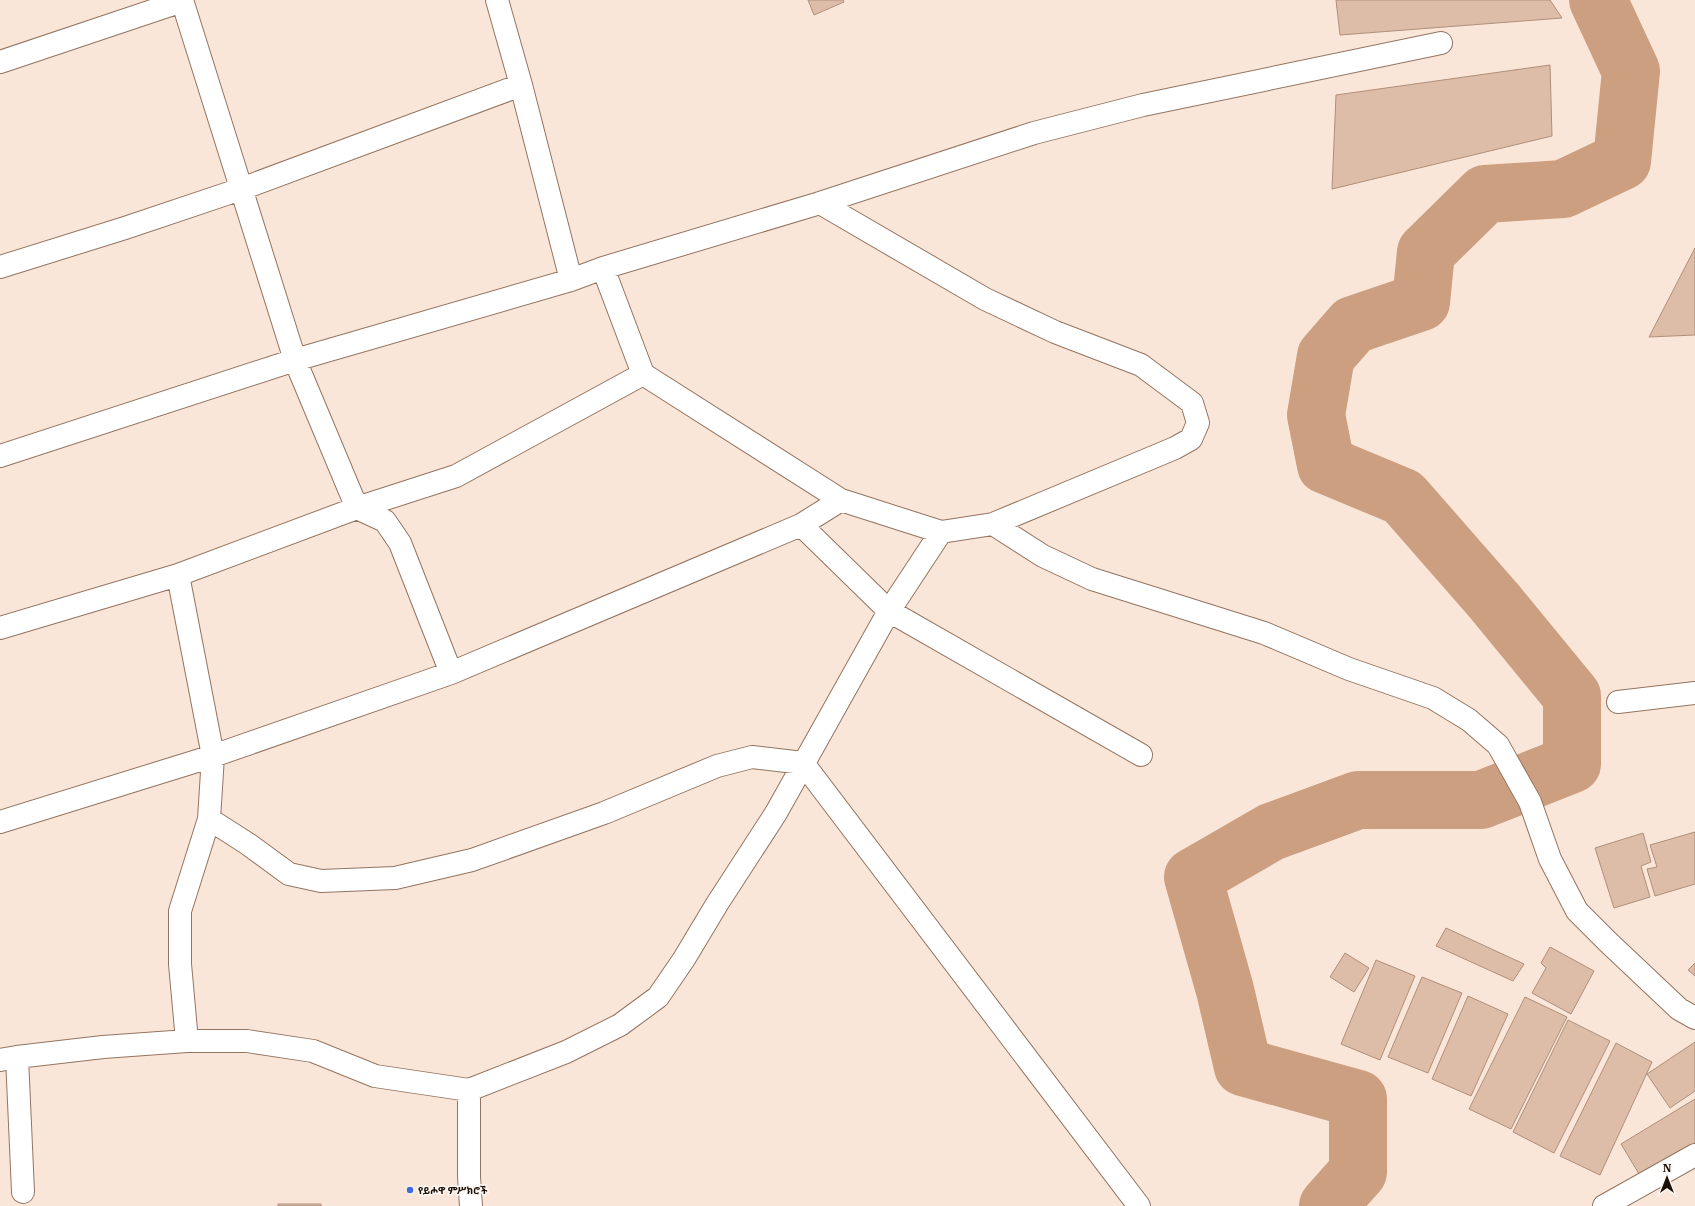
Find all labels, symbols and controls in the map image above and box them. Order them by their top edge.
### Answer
north arrow [1647,1158,1687,1198]
text: N [1663,1161,1672,1175]
place label: የይሖዋ ምሥክሮች [418,1184,488,1197]
marker: የይሖዋ ምሥክሮች [405,1185,415,1195]

